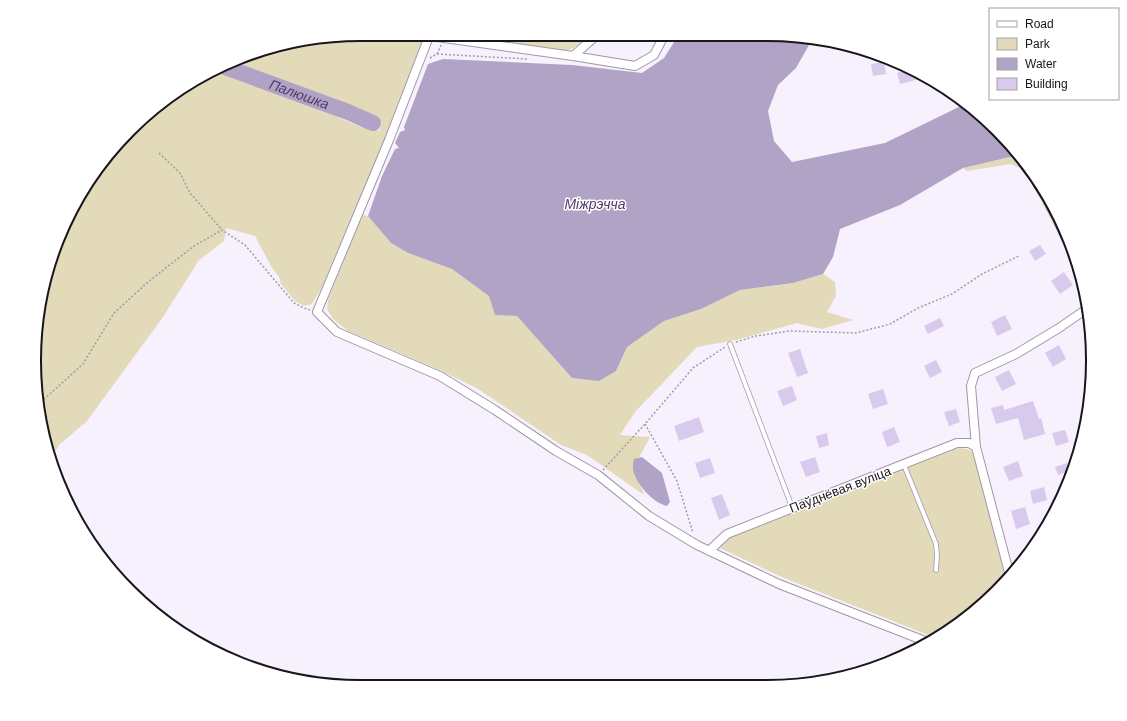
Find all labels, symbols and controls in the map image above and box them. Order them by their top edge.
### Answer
legend [989,8,1119,100]
text: Road [1025,17,1054,31]
text: Park [1025,37,1051,51]
text: Water [1025,57,1057,71]
water label: Палюшка [267,76,331,112]
text: Building [1025,77,1068,91]
water label: Міжрэчча [564,196,626,212]
street label: Паўднёвая вуліца [787,463,894,516]

